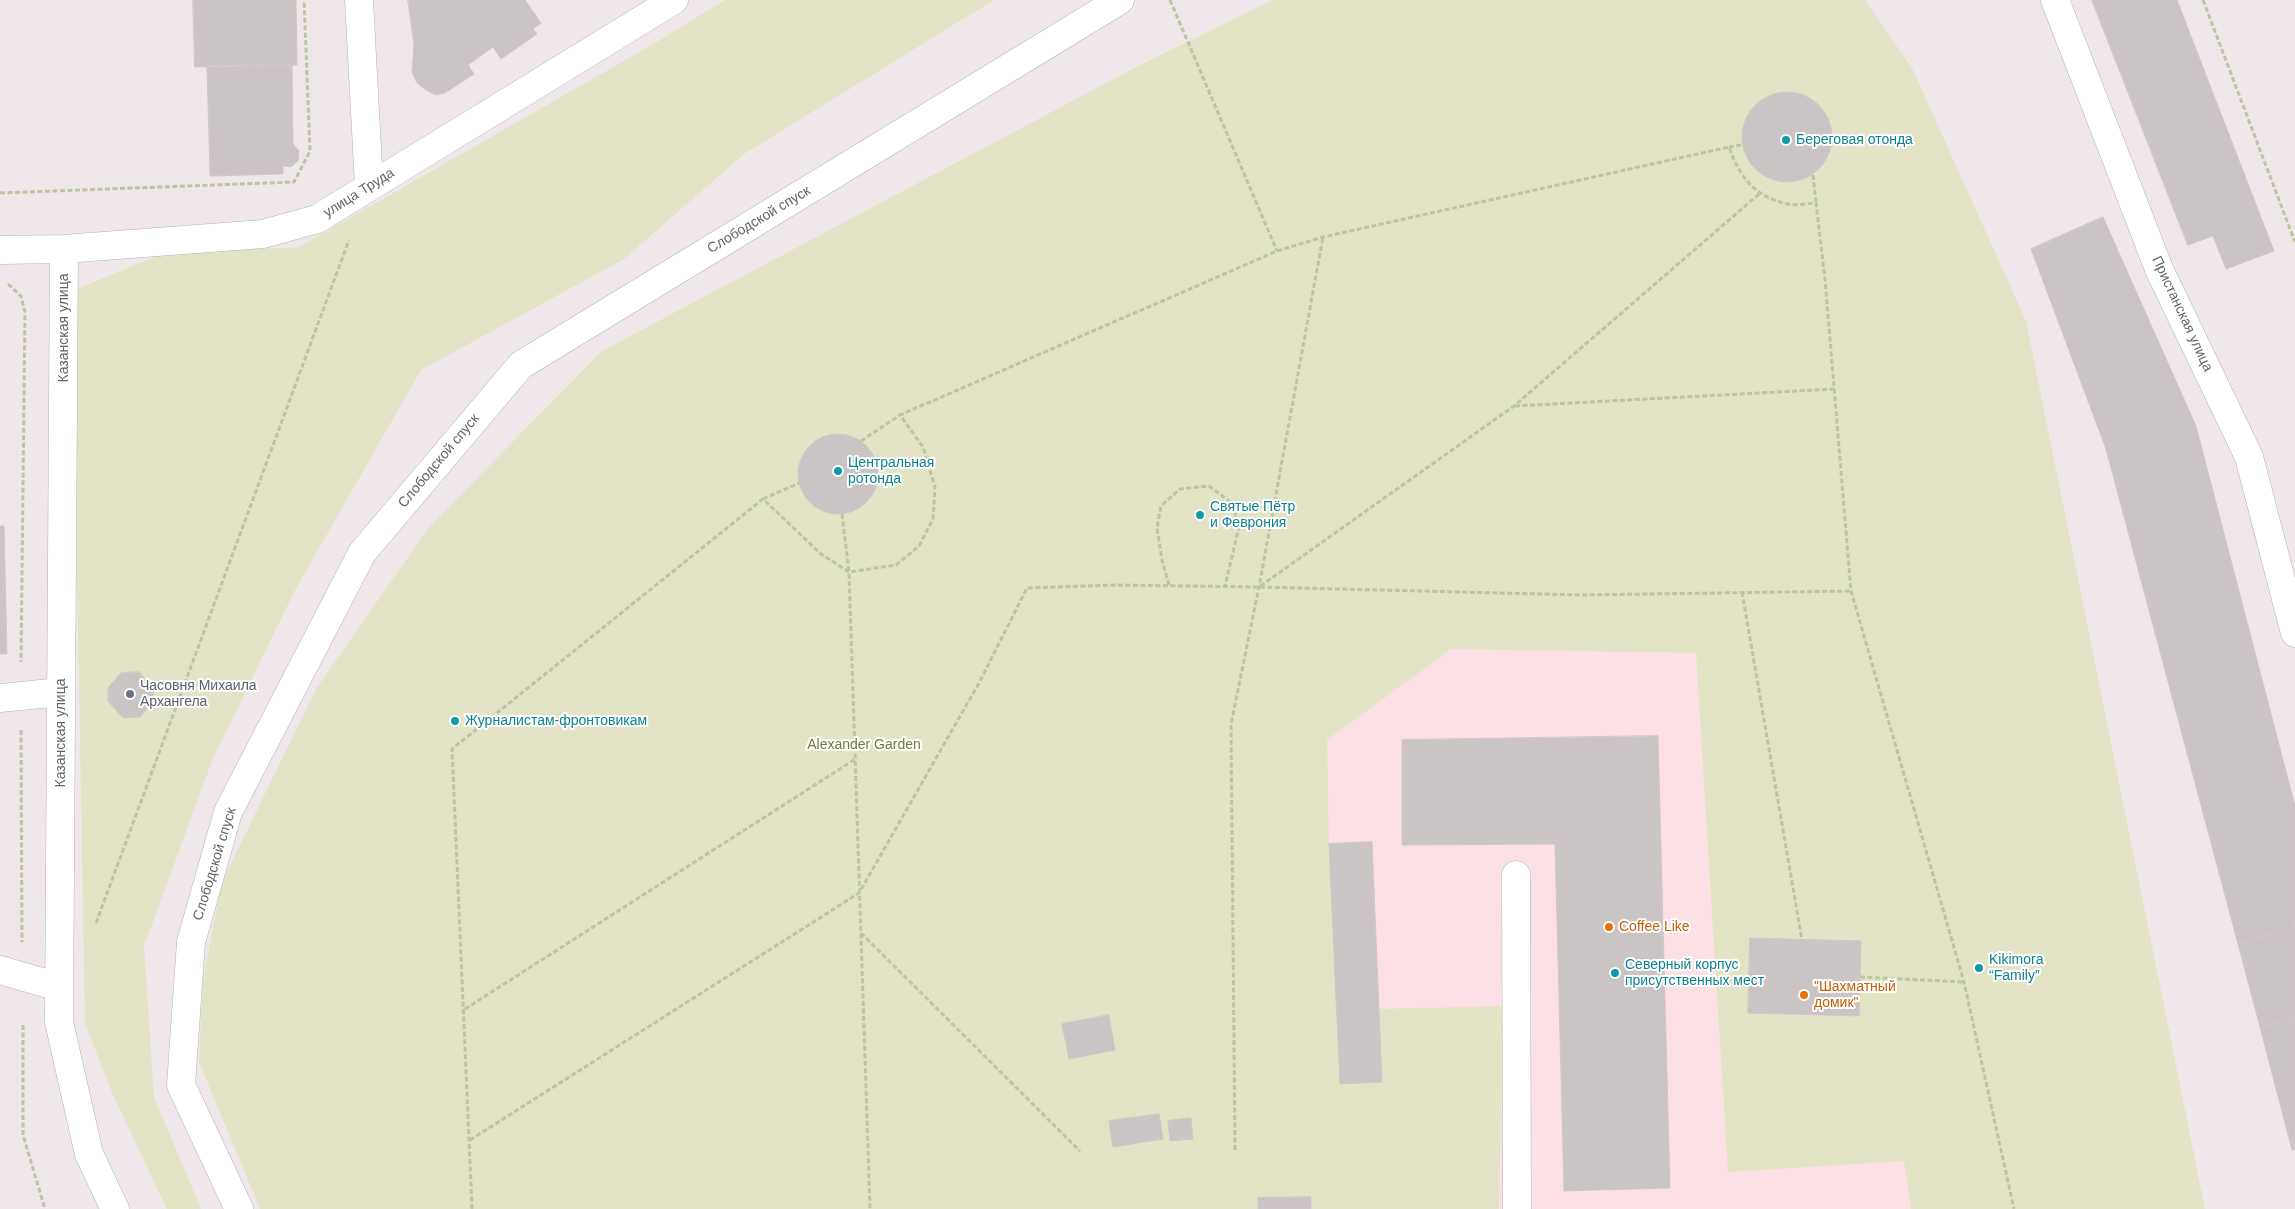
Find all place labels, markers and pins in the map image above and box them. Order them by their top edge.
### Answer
place label: Береговая отонда [1796,132,1913,148]
marker: Береговая отонда [1780,134,1792,146]
place label: Центральная ротонда [848,455,934,488]
marker: Центральная ротонда [832,465,844,477]
place label: Святые Пётр и Феврония [1210,499,1295,532]
marker: Святые Пётр и Феврония [1194,509,1206,521]
place label: Часовня Михаила Архангела [140,678,257,710]
marker: Часовня Михаила Архангела [124,688,136,700]
place label: Журналистам-фронтовикам [465,713,647,729]
marker: Журналистам-фронтовикам [449,715,461,727]
place label: Coffee Like [1619,919,1690,935]
marker: Coffee Like [1603,921,1615,933]
place label: Kikimora “Family” [1989,952,2043,984]
place label: Северный корпус присутственных мест [1625,957,1764,990]
marker: Kikimora “Family” [1973,962,1985,974]
marker: Северный корпус присутственных мест [1609,967,1621,979]
place label: "Шахматный домик" [1814,979,1896,1012]
marker: "Шахматный домик" [1798,989,1810,1001]

